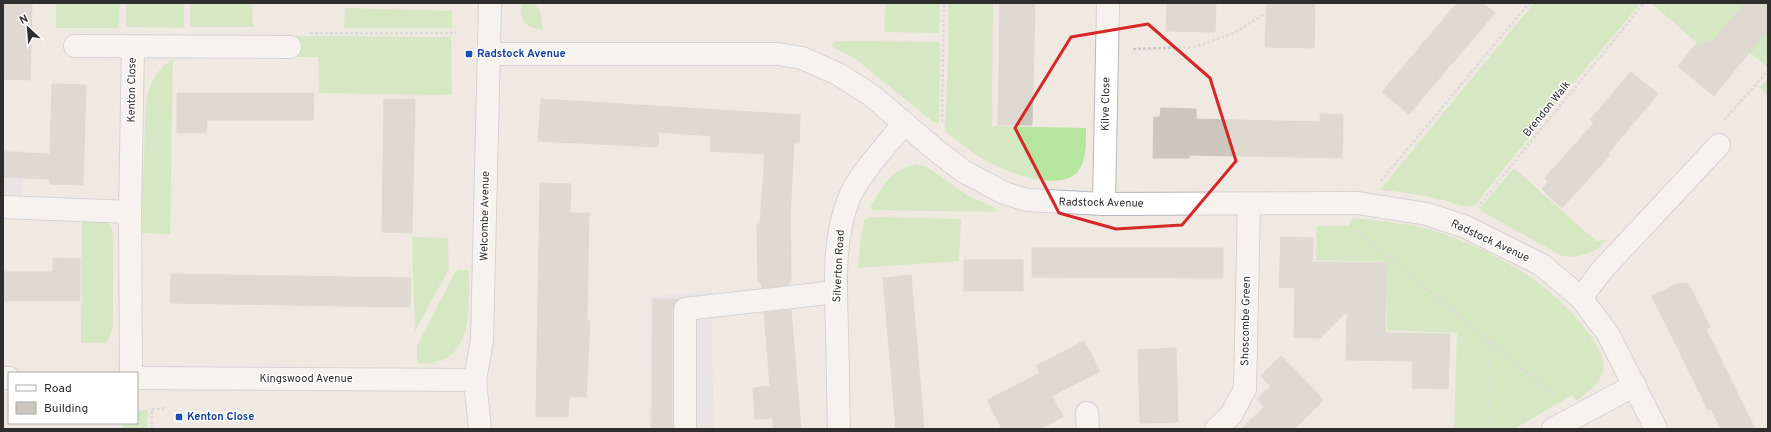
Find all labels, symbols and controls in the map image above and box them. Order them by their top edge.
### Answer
north arrow [8,8,48,48]
text: N [17,12,31,28]
place label: Radstock Avenue [477,47,566,61]
marker: Radstock Avenue [464,49,474,59]
street label: Kenton Close [124,57,140,123]
street label: Kilve Close [1099,77,1113,131]
street label: Brendon Walk [1520,78,1574,140]
street label: Welcombe Avenue [477,171,493,261]
street label: Radstock Avenue [1058,195,1144,211]
street label: Radstock Avenue [1449,217,1532,265]
street label: Silverton Road [830,229,848,303]
street label: Shoscombe Green [1238,276,1254,366]
legend [8,372,138,424]
street label: Kingswood Avenue [259,372,353,386]
text: Road [44,381,72,397]
text: Building [44,401,88,417]
place label: Kenton Close [187,410,254,424]
marker: Kenton Close [174,412,184,422]

